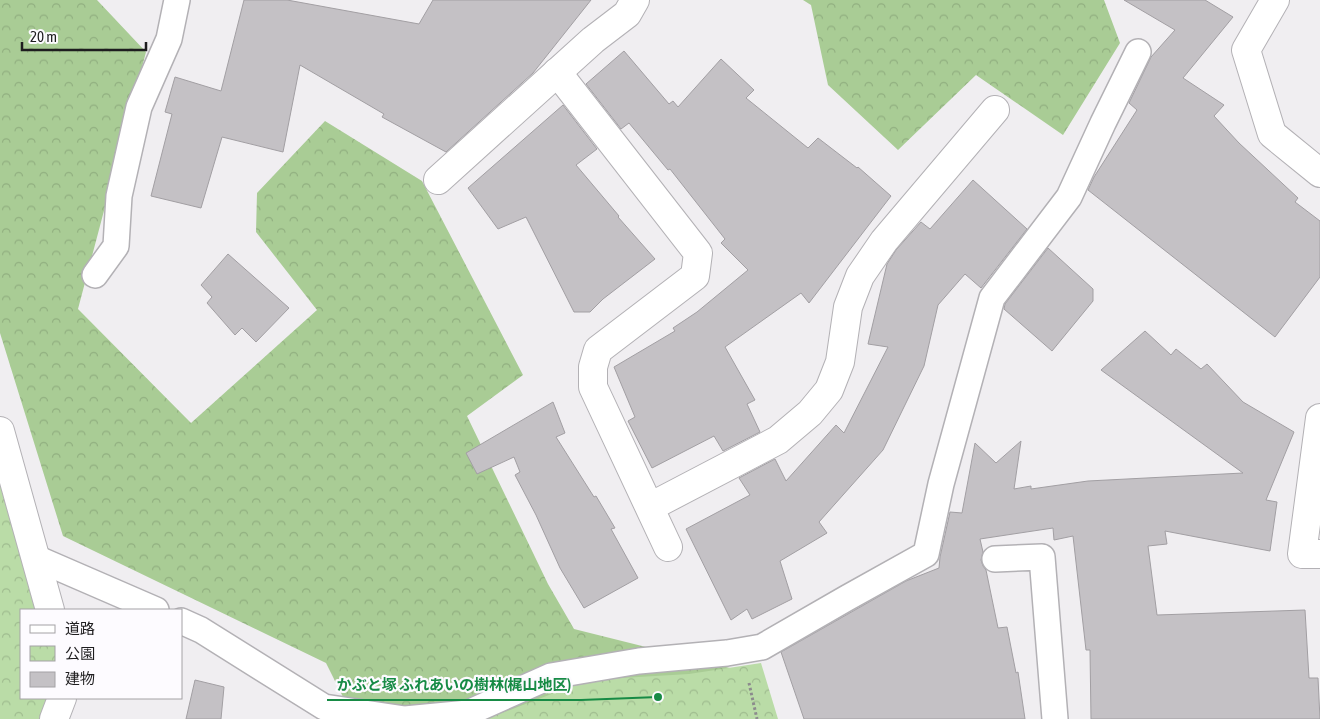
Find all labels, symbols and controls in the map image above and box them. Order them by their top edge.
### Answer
scale bar [22,20,146,52]
text: 20 m [30,28,57,45]
legend [20,609,182,699]
text: 道路 [65,620,95,637]
text: 公園 [65,645,95,662]
text: 建物 [65,670,95,687]
callout: かぶと塚 ふれあいの樹林(梶山地区) [327,670,581,700]
text: かぶと塚 ふれあいの樹林(梶山地区) [337,676,571,693]

